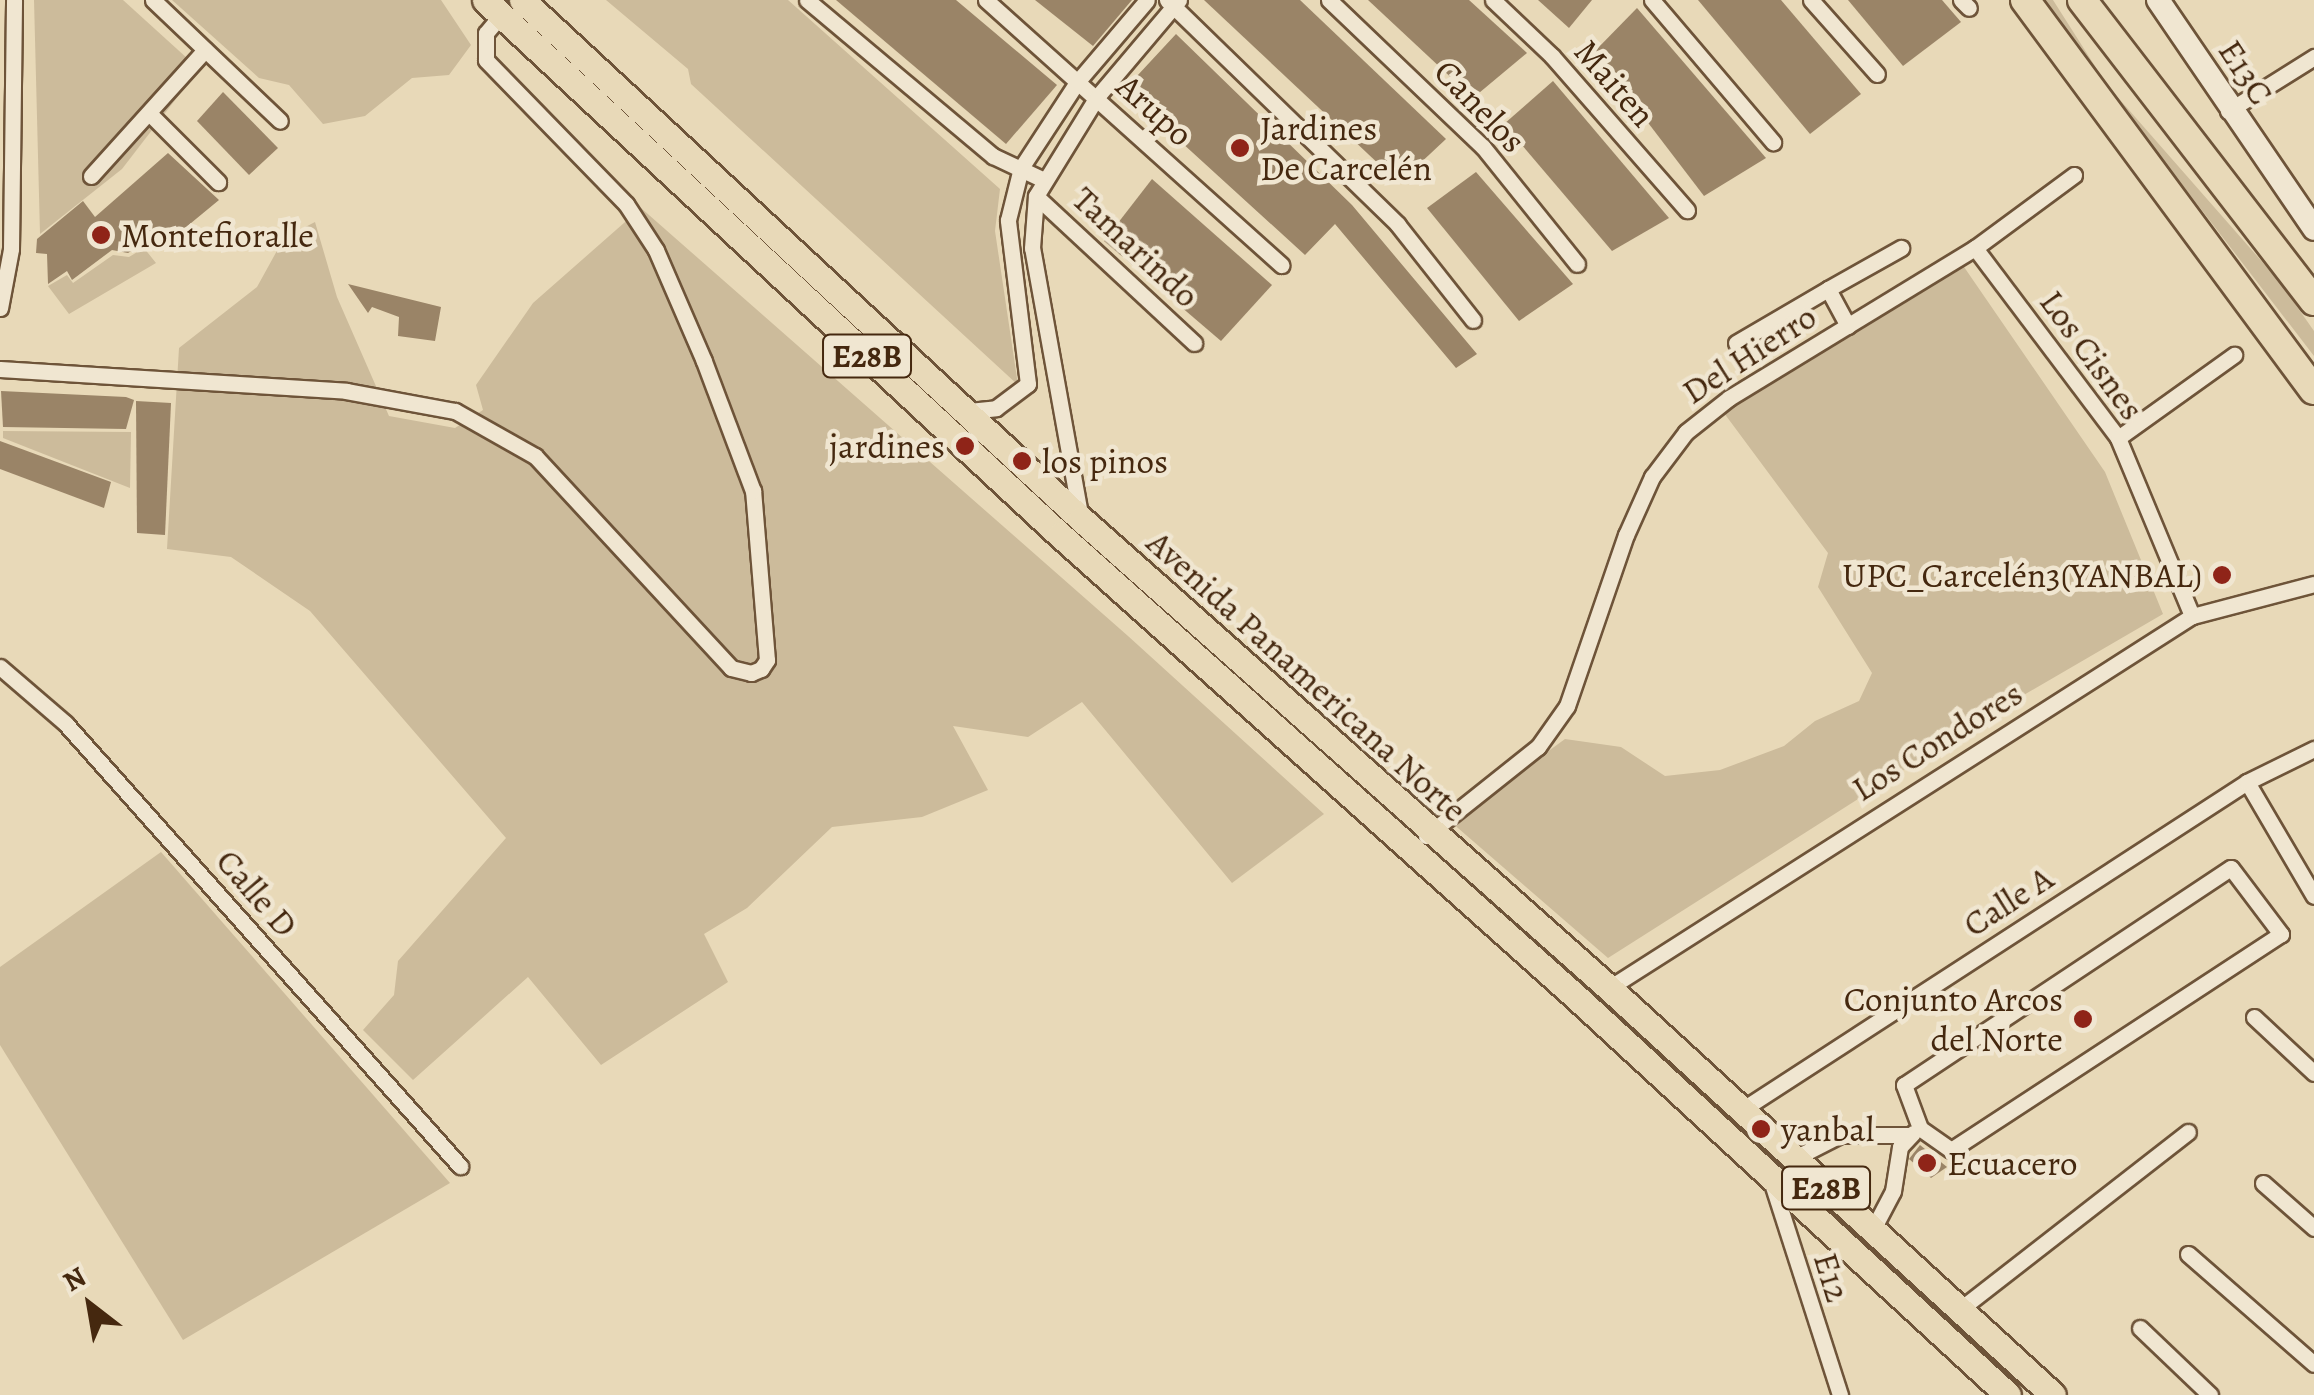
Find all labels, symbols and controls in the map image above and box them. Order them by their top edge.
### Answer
street label: Maiten [1566,31,1664,135]
street label: E13C [2210,32,2282,112]
street label: Canelos [1426,51,1534,161]
street label: Arupo [1108,65,1202,155]
place label: Jardines De Carcelén [1260,107,1432,189]
marker: Jardines De Carcelén [1229,137,1251,159]
street label: Tamarindo [1064,178,1208,316]
place label: Montefioralle [121,214,314,256]
marker: Montefioralle [90,224,112,246]
street label: Los Cisnes [2031,282,2153,428]
street label: Del Hierro [1674,295,1824,413]
road number: E28B [822,329,912,383]
place label: jardines [829,425,945,467]
marker: jardines [954,435,976,457]
place label: los pinos [1042,440,1168,482]
marker: los pinos [1011,450,1033,472]
street label: Avenida Panamericana Norte [1138,521,1476,831]
place label: UPC_Carcelén3(YANBAL) [1842,554,2202,596]
marker: UPC_Carcelén3(YANBAL) [2211,564,2233,586]
street label: Los Condores [1844,672,2030,810]
street label: Calle D [208,841,306,945]
street label: Calle A [1955,857,2061,945]
place label: Conjunto Arcos del Norte [1844,978,2063,1060]
marker: Conjunto Arcos del Norte [2072,1008,2094,1030]
place label: yanbal [1781,1108,1874,1150]
marker: yanbal [1750,1118,1772,1140]
place label: Ecuacero [1947,1142,2077,1184]
marker: Ecuacero [1916,1152,1938,1174]
road number: E28B [1781,1161,1871,1215]
street label: E12 [1805,1247,1859,1307]
north arrow [40,1255,140,1355]
text: N [56,1258,93,1301]

